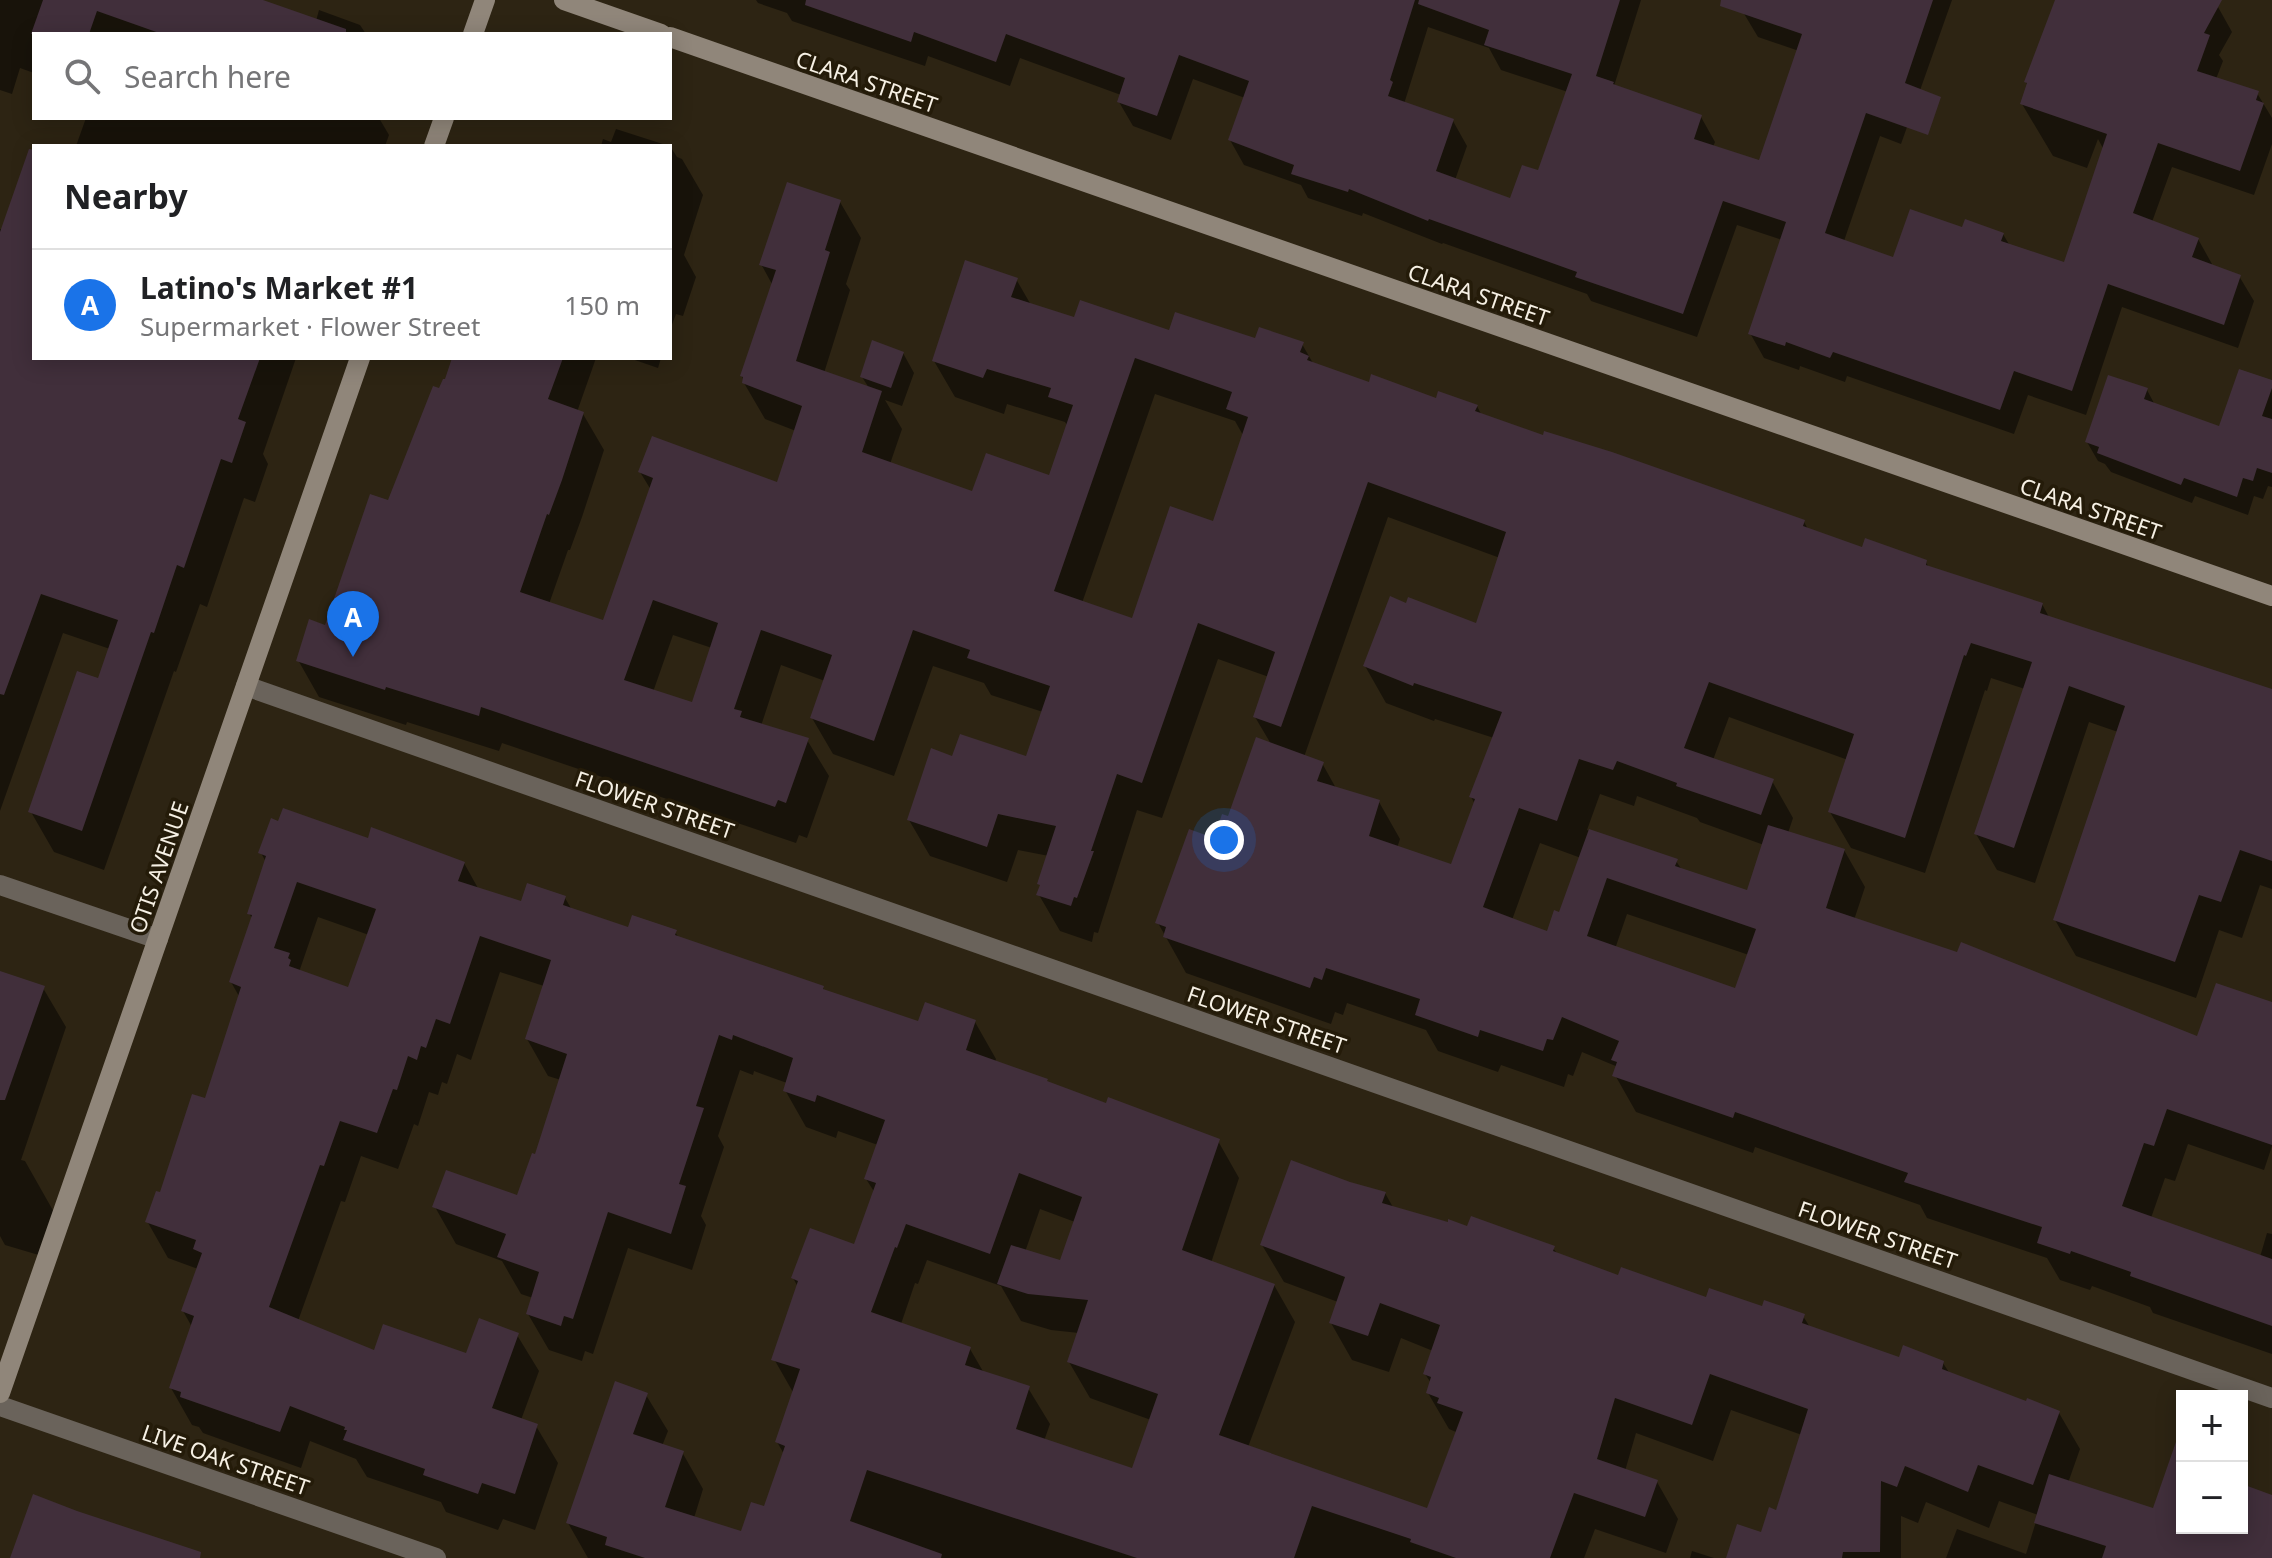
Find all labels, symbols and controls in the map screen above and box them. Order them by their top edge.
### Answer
search box [32,32,672,120]
street label: CLARA STREET [792,43,942,119]
icon: search [60,54,104,98]
text: Search here [124,56,291,97]
text: Nearby [64,173,188,219]
street label: CLARA STREET [1404,256,1554,332]
text: Latino's Market #1 [140,267,418,308]
text: A [81,287,99,323]
text: 150 m [564,287,640,323]
text: Supermarket · Flower Street [140,308,480,344]
street label: CLARA STREET [2016,470,2166,546]
pin: A [327,591,379,657]
street label: FLOWER STREET [572,763,738,845]
street label: OTIS AVENUE [121,797,195,937]
your location [1204,820,1244,860]
street label: FLOWER STREET [1184,978,1350,1060]
street label: FLOWER STREET [1795,1193,1961,1275]
map controls [2176,1390,2248,1534]
button: + [2176,1390,2248,1462]
street label: LIVE OAK STREET [138,1416,314,1502]
button: − [2176,1462,2248,1534]

